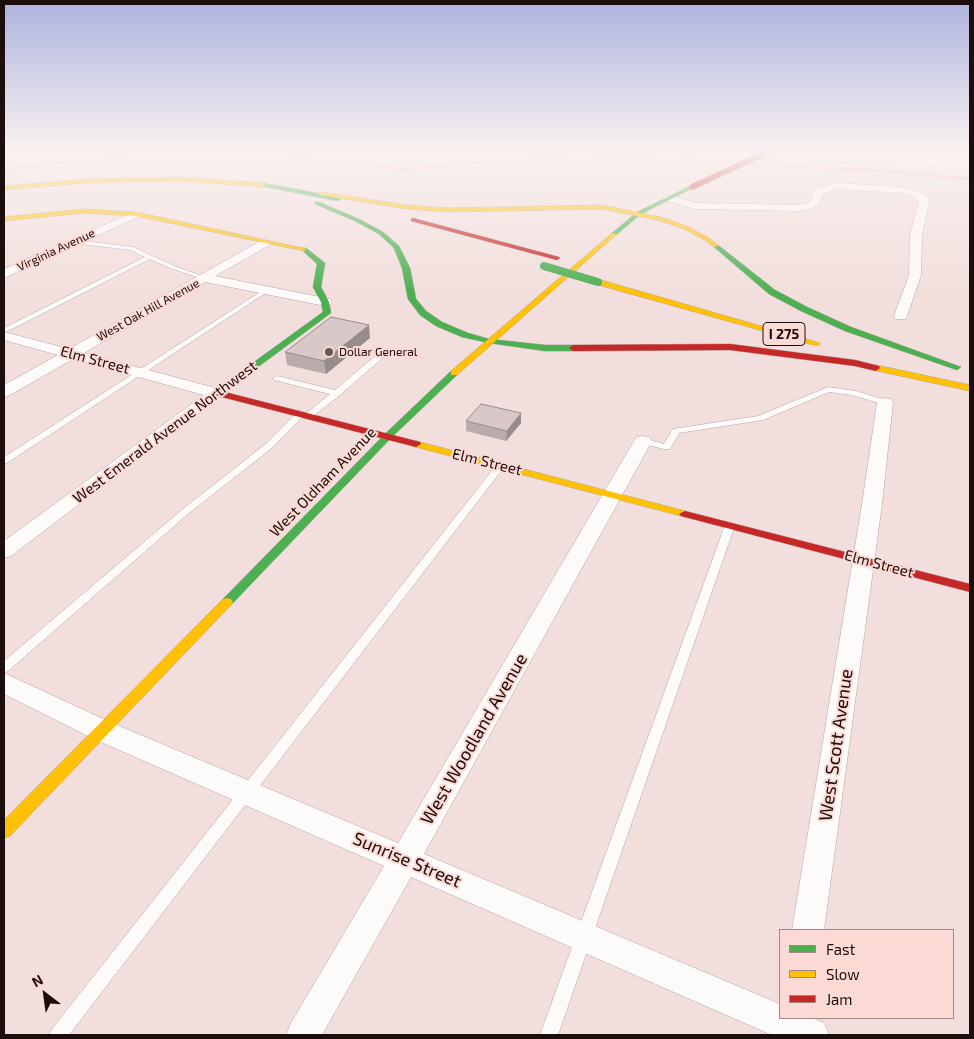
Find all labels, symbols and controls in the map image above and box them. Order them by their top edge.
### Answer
street label: Virginia Avenue [15,226,97,274]
street label: West Oak Hill Avenue [94,276,202,344]
road number: I 275 [763,322,805,346]
street label: Elm Street [58,342,132,378]
place label: Dollar General [339,345,417,359]
marker: Dollar General [323,346,335,358]
street label: West Emerald Avenue Northwest [69,357,261,507]
street label: West Oldham Avenue [266,423,380,541]
street label: Elm Street [450,445,524,479]
street label: Elm Street [842,546,916,582]
street label: West Woodland Avenue [416,649,532,829]
street label: West Scott Avenue [815,668,857,822]
street label: Sunrise Street [350,828,464,892]
legend [779,929,954,1019]
text: Fast [826,940,855,958]
text: Slow [826,965,860,983]
north arrow [20,969,70,1019]
text: N [29,971,46,990]
text: Jam [826,990,852,1008]

